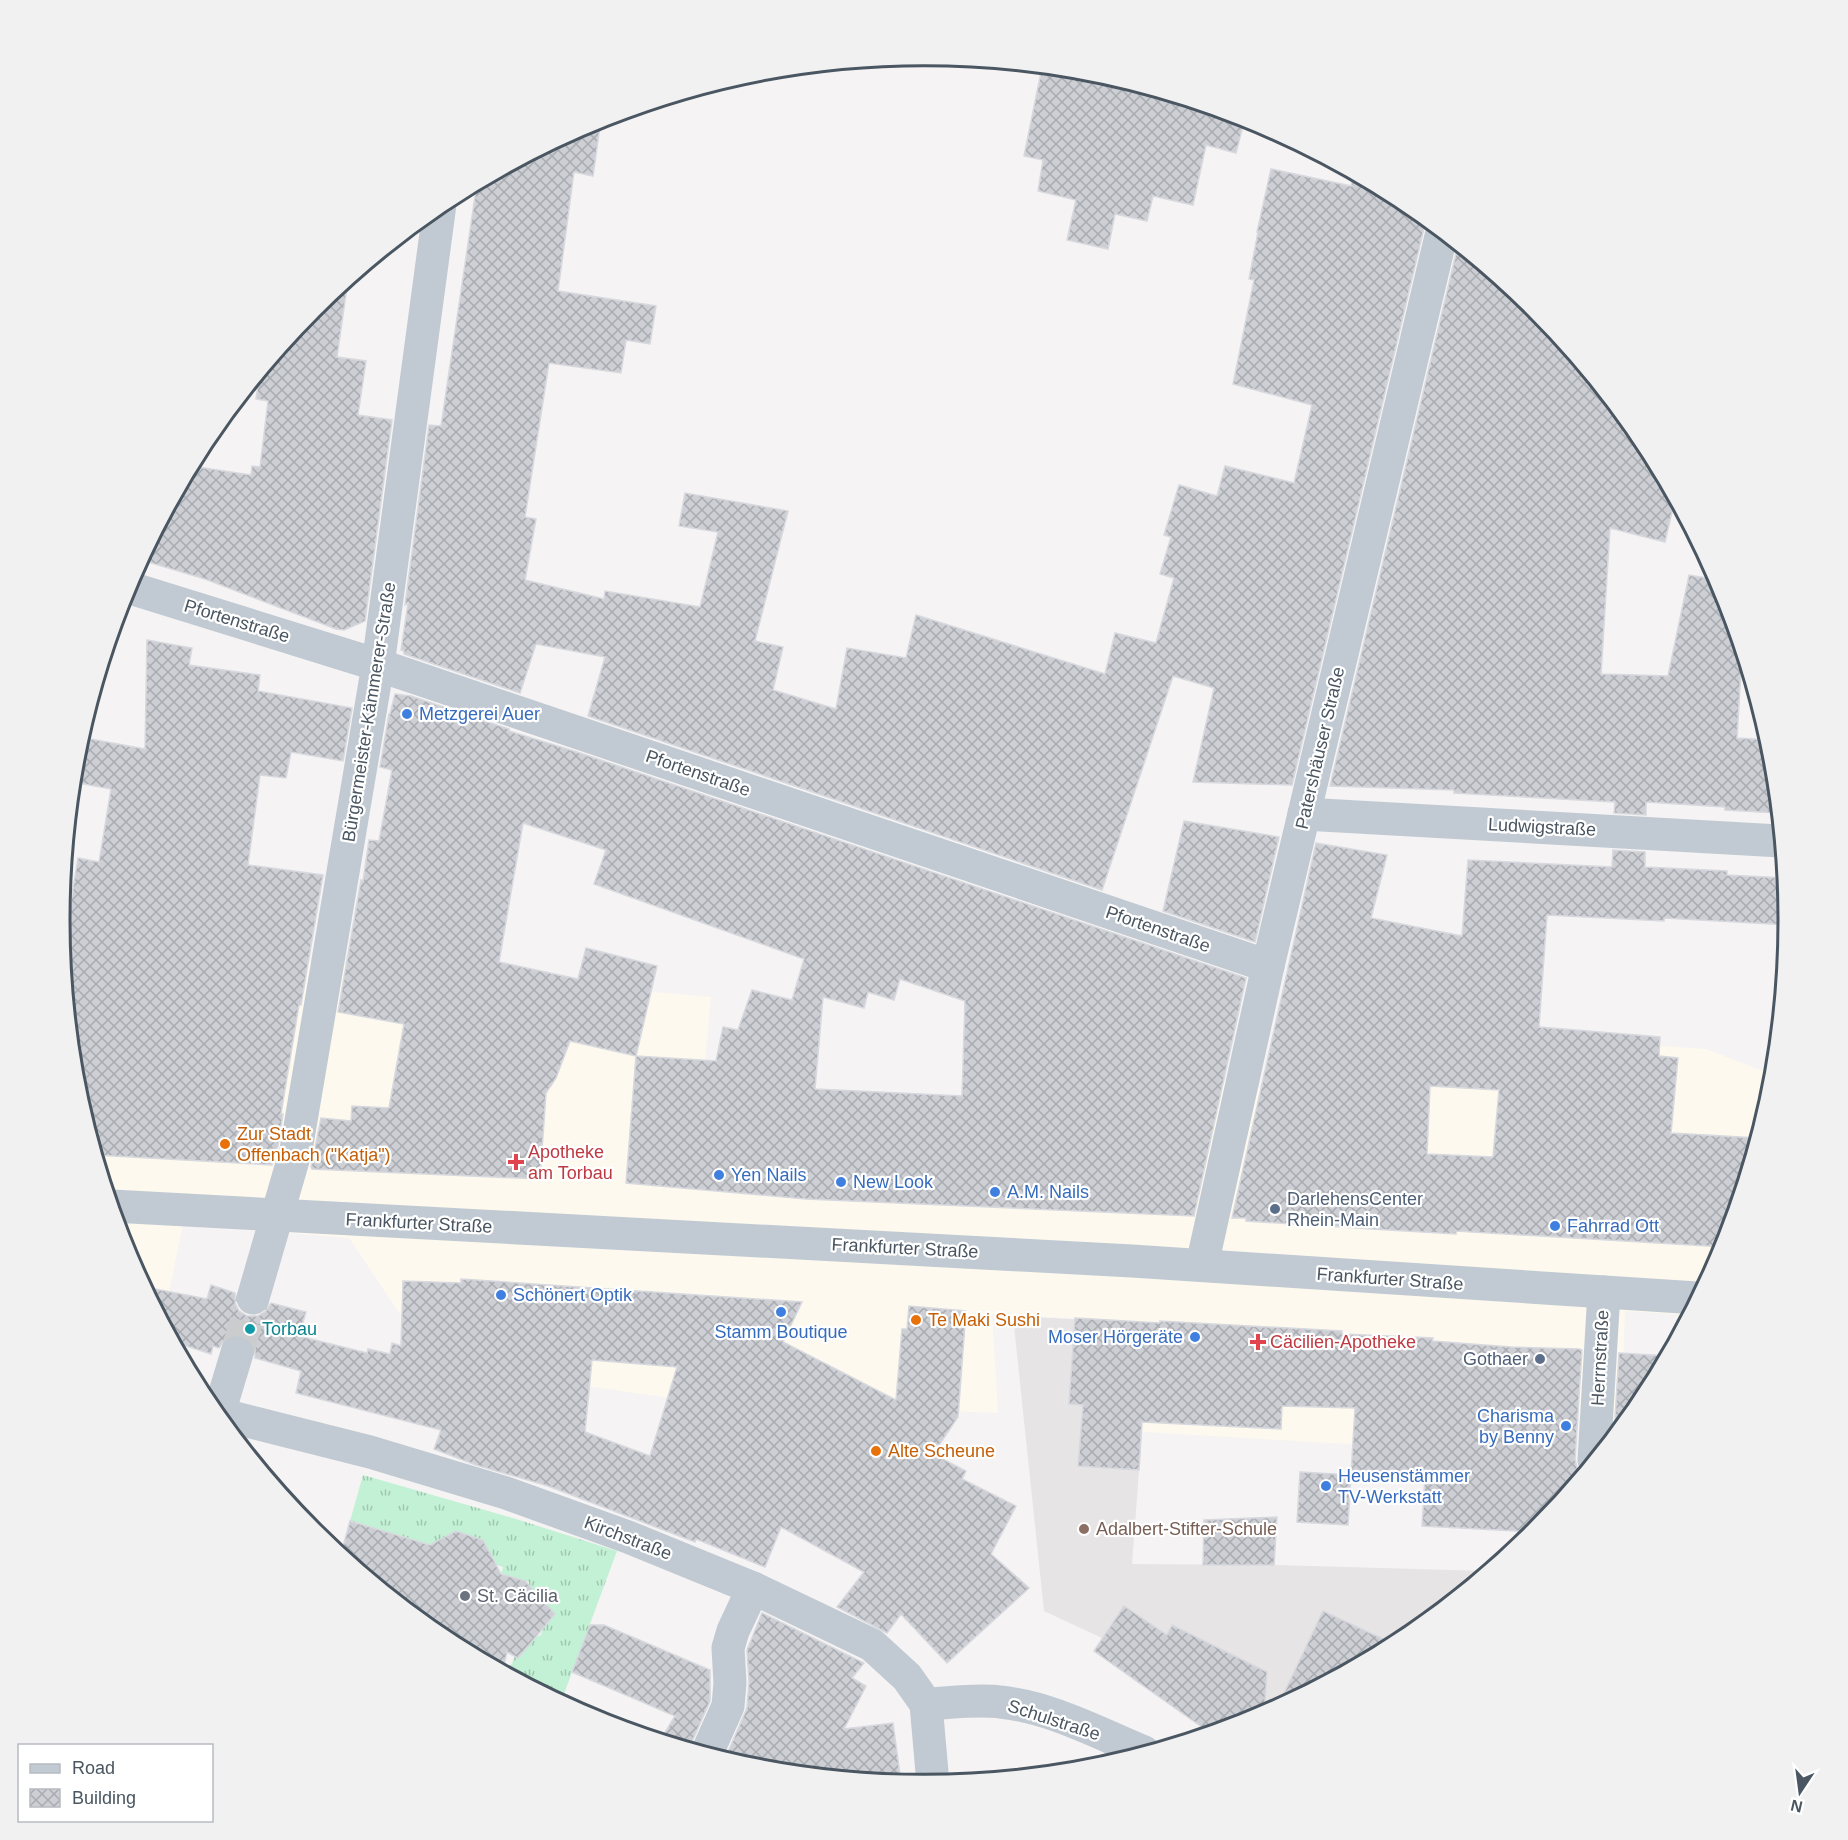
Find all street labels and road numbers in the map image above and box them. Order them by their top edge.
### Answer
street label: Bürgermeister-Kämmerer-Straße [339,581,399,843]
street label: Pfortenstraße [182,595,292,647]
street label: Patershäuser Straße [1292,665,1348,831]
street label: Pfortenstraße [643,746,753,800]
street label: Ludwigstraße [1488,814,1596,840]
street label: Pfortenstraße [1103,902,1213,956]
street label: Frankfurter Straße [345,1209,493,1237]
street label: Frankfurter Straße [831,1234,979,1262]
street label: Frankfurter Straße [1316,1264,1464,1294]
street label: Herrnstraße [1588,1310,1612,1406]
street label: Kirchstraße [581,1512,675,1564]
street label: Schulstraße [1005,1696,1103,1744]

